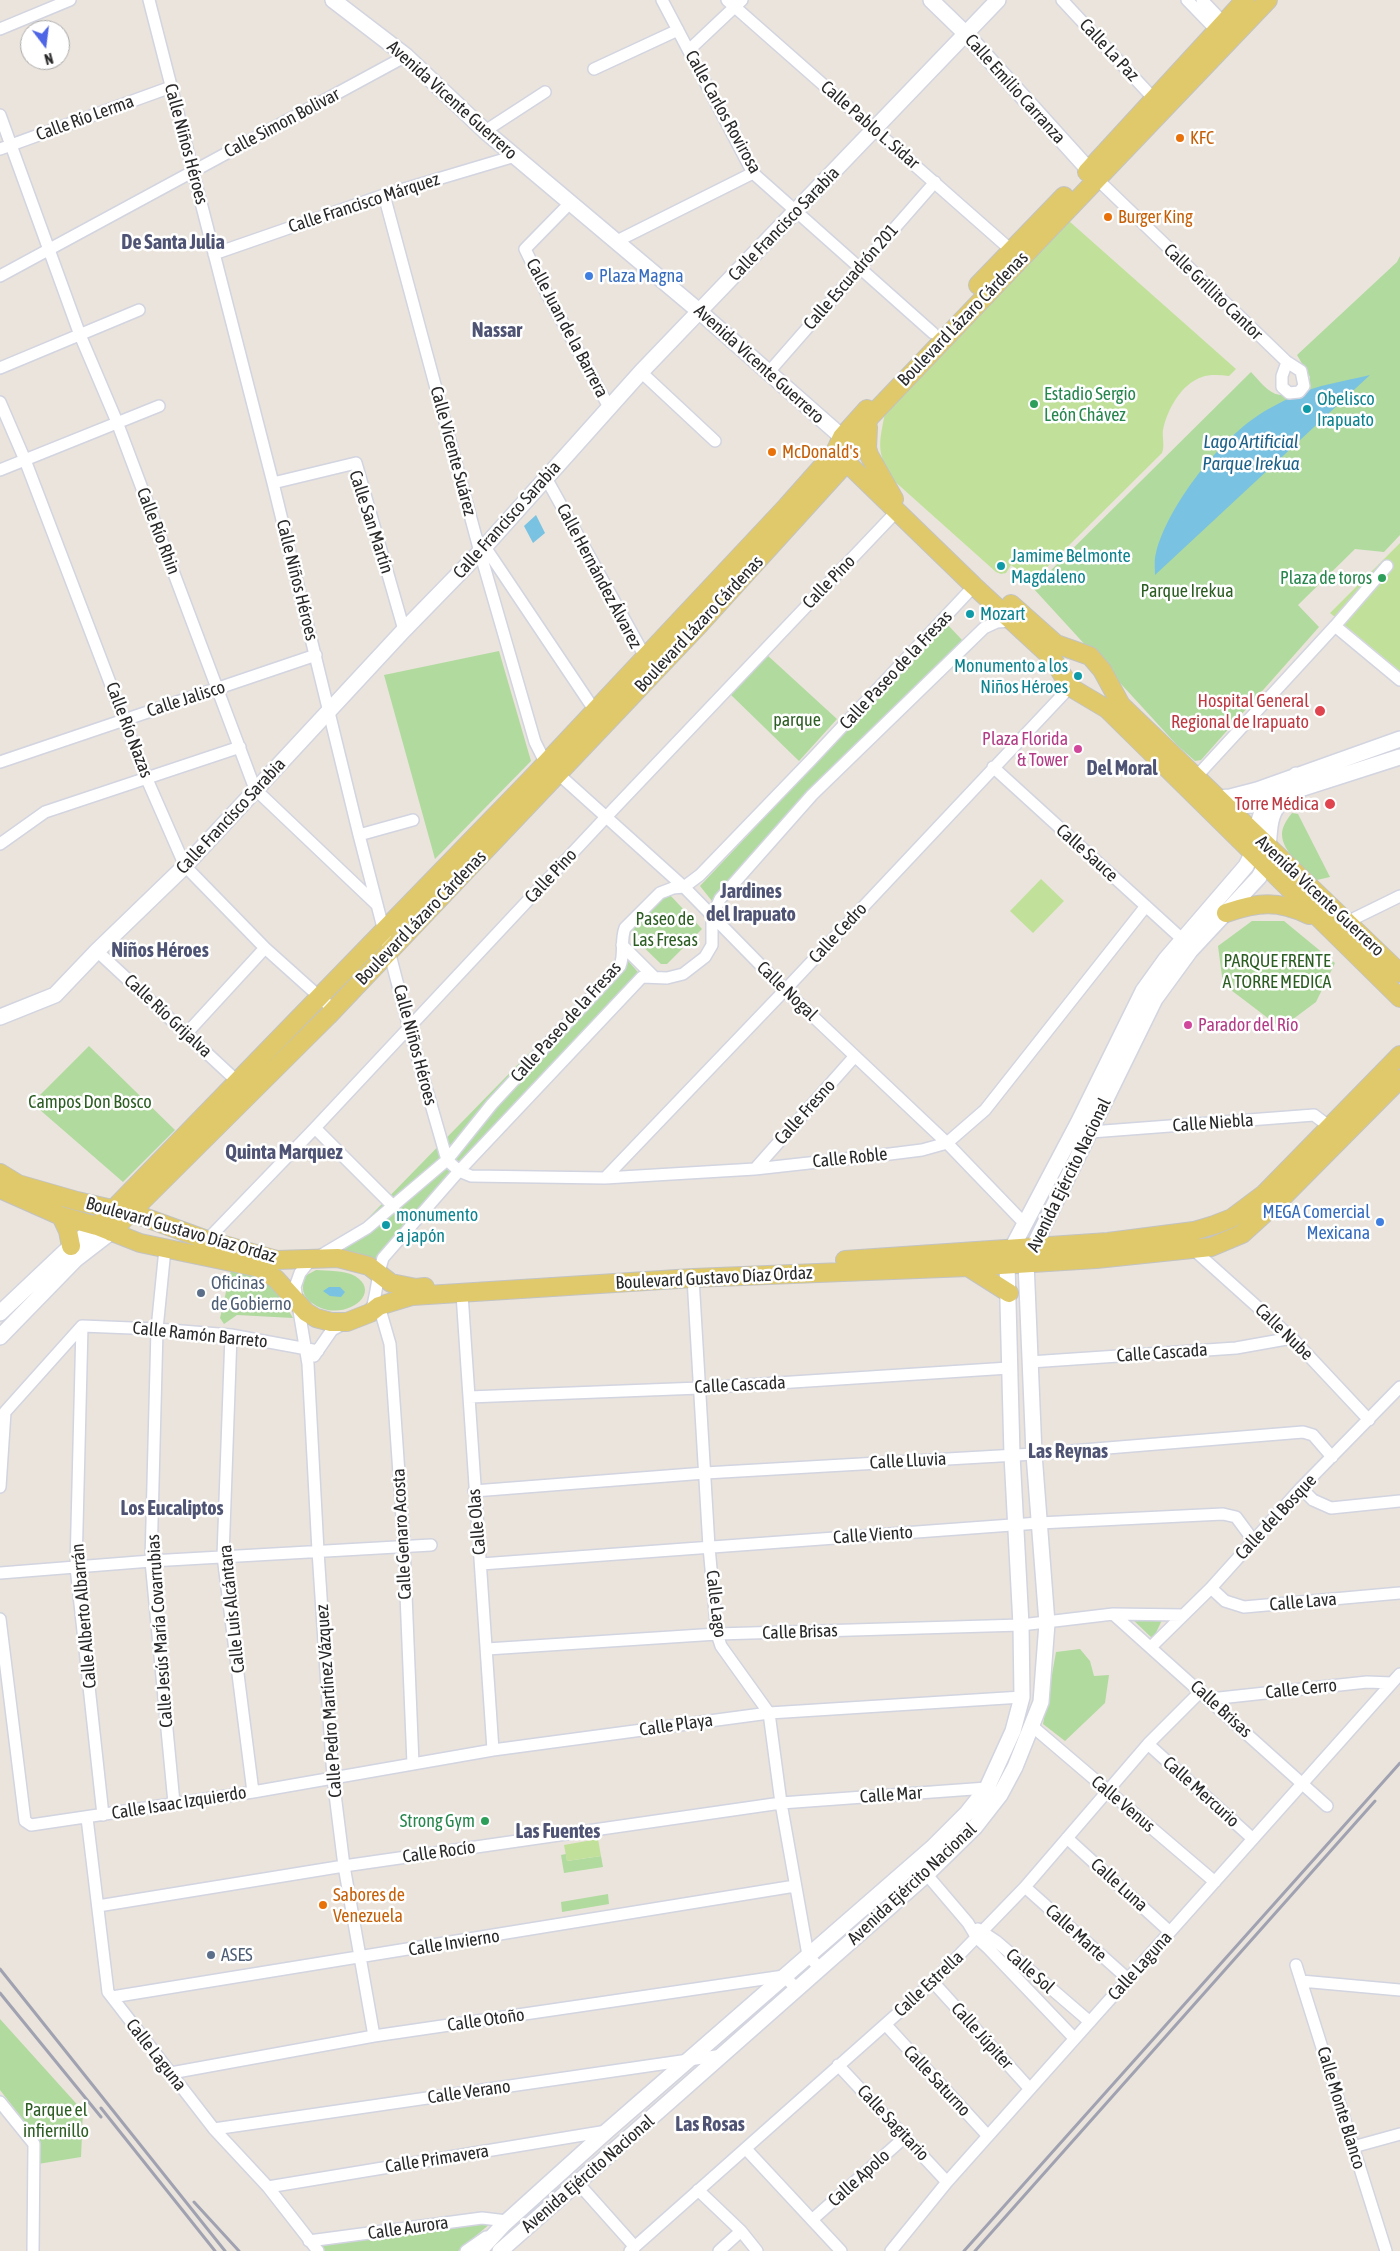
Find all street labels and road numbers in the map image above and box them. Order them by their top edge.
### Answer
street label: Calle La Paz [1075,14,1143,86]
street label: Calle Emilio Carranza [960,30,1070,148]
street label: Avenida Vicente Guerrero [382,36,522,164]
street label: Calle Carlos Rovirosa [680,47,766,177]
street label: Calle Pablo L. Sidar [816,76,924,174]
street label: Calle Niños Héroes [160,81,212,207]
street label: Calle Simon Bolivar [221,84,343,162]
street label: Calle Río Lerma [33,90,137,146]
street label: Calle Francisco Sarabia [724,162,844,286]
street label: Calle Francisco Márquez [286,168,442,238]
street label: Calle Escuadrón 201 [799,220,903,334]
street label: Calle Grillito Cantor [1159,239,1267,345]
street label: Boulevard Lázaro Cárdenas [893,247,1033,391]
street label: Calle Juan de la Barrera [521,255,613,401]
street label: Avenida Vicente Guerrero [689,300,829,428]
street label: Calle Vicente Suárez [425,384,481,518]
street label: Calle Francisco Sarabia [449,457,565,583]
street label: Calle San Martín [344,468,398,576]
street label: Calle Río Rhin [132,485,184,577]
street label: Calle Hernández Álvarez [552,500,646,652]
street label: Calle Niños Héroes [272,517,322,643]
street label: Boulevard Lázaro Cárdenas [630,551,768,697]
street label: Calle Pino [798,551,860,613]
street label: Calle Paseo de la Fresas [835,606,957,734]
street label: Calle Jalisco [144,676,228,722]
street label: Calle Río Nazas [101,679,157,781]
street label: Calle Francisco Sarabia [172,754,290,878]
street label: Calle Sauce [1052,820,1122,886]
street label: Avenida Vicente Guerrero [1251,831,1389,961]
street label: Calle Pino [521,844,581,908]
street label: Boulevard Lázaro Cárdenas [351,846,491,990]
street label: Calle Cedro [805,898,871,968]
street label: Calle Paseo de la Fresas [506,957,626,1087]
street label: Calle Nogal [752,957,822,1025]
street label: Calle Río Grijalva [120,970,216,1062]
street label: Calle Niños Héroes [389,982,441,1108]
street label: Calle Fresno [770,1075,840,1149]
street label: Avenida Ejército Nacional [1022,1094,1116,1256]
street label: Calle Niebla [1172,1109,1254,1137]
street label: Calle Roble [811,1143,889,1173]
street label: Boulevard Gustavo Díaz Ordaz [83,1192,279,1268]
street label: Boulevard Gustavo Díaz Ordaz [615,1262,813,1294]
street label: Calle Nube [1250,1299,1318,1365]
street label: Calle Ramón Barreto [131,1317,269,1353]
street label: Calle Cascada [1116,1339,1208,1367]
street label: Calle Cascada [694,1372,786,1398]
street label: Calle Lluvia [869,1448,947,1474]
street label: Calle Genaro Acosta [388,1468,416,1600]
street label: Calle del Bosque [1231,1470,1321,1564]
street label: Calle Olas [463,1488,491,1556]
street label: Calle Viento [832,1521,914,1549]
street label: Calle Jesús María Covarrubias [142,1534,178,1728]
street label: Calle Alberto Albarrán [67,1542,101,1690]
street label: Calle Luis Alcántara [215,1544,249,1674]
street label: Calle Lago [701,1569,731,1639]
street label: Calle Lava [1268,1588,1338,1616]
street label: Calle Pedro Martínez Vázquez [311,1604,347,1798]
street label: Calle Brisas [762,1620,838,1644]
street label: Calle Cerro [1264,1675,1338,1703]
street label: Calle Brisas [1186,1676,1256,1742]
street label: Calle Playa [638,1709,714,1741]
street label: Calle Mercurio [1158,1752,1244,1832]
street label: Calle Venus [1087,1771,1159,1837]
street label: Calle Isaac Izquierdo [110,1782,248,1824]
street label: Calle Mar [859,1782,923,1808]
street label: Avenida Ejército Nacional [843,1819,981,1949]
street label: Calle Rocío [401,1836,477,1868]
street label: Calle Luna [1086,1854,1152,1916]
street label: Calle Marte [1041,1900,1111,1966]
street label: Calle Invierno [407,1925,501,1961]
street label: Calle Laguna [1103,1927,1177,2005]
street label: Calle Sol [1001,1944,1059,1998]
street label: Calle Estrella [890,1946,968,2022]
street label: Calle Júpiter [947,1998,1017,2074]
street label: Calle Otoño [446,2004,526,2036]
street label: Calle Laguna [121,2015,191,2095]
street label: Calle Saturno [899,2041,975,2121]
street label: Calle Monte Blanco [1312,2044,1370,2172]
street label: Calle Verano [426,2075,512,2109]
street label: Calle Sagitario [852,2081,934,2165]
street label: Avenida Ejército Nacional [517,2111,659,2237]
street label: Calle Primavera [384,2140,490,2178]
street label: Calle Apolo [824,2145,894,2211]
street label: Calle Aurora [366,2212,450,2244]

